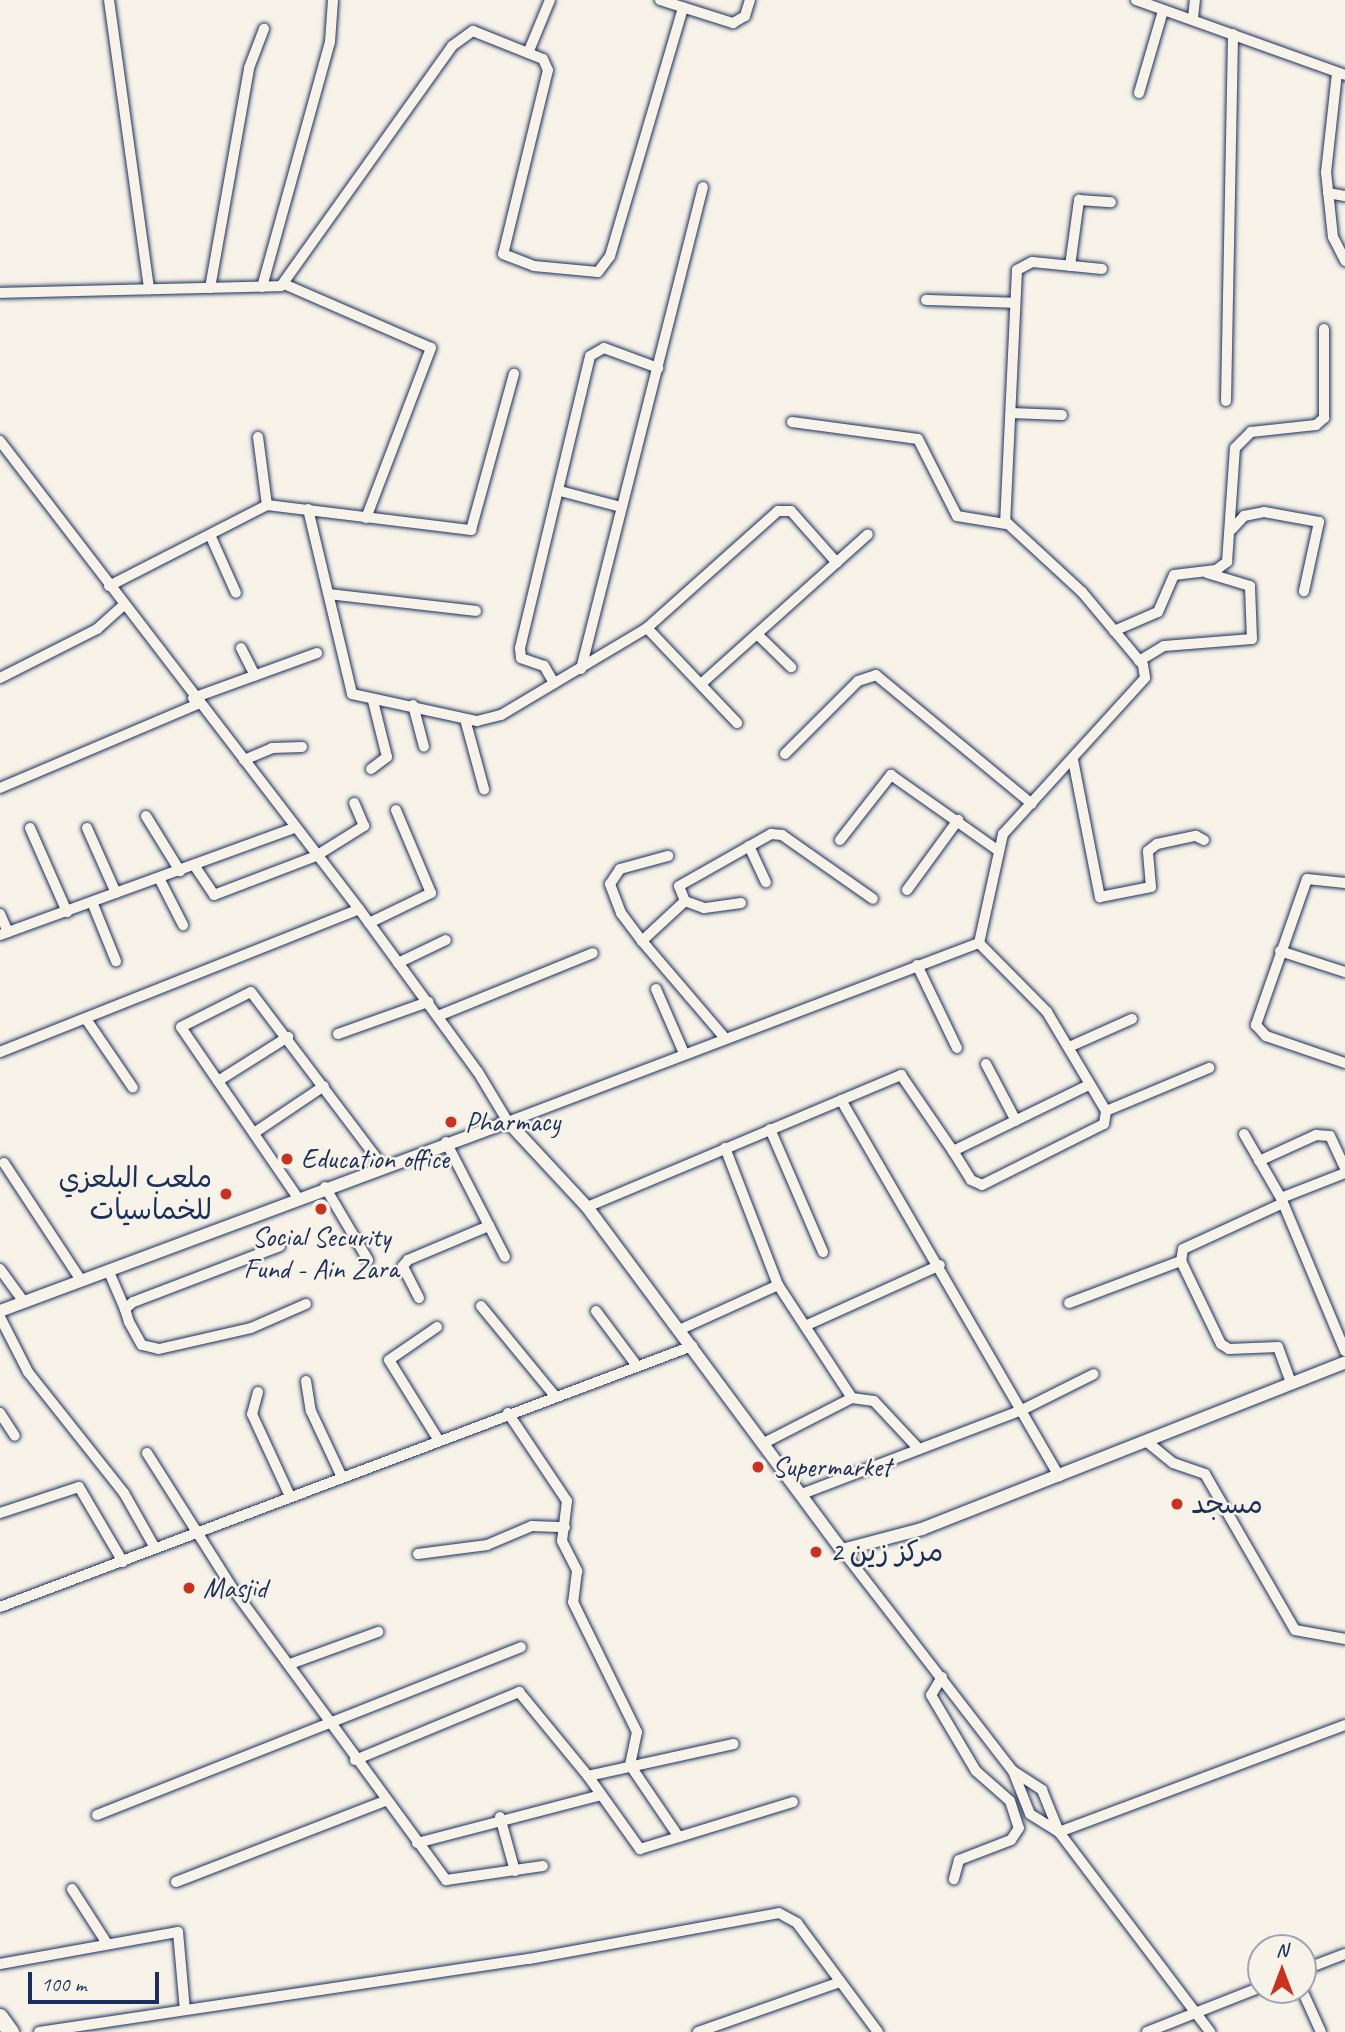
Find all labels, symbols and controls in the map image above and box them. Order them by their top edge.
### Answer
place label: Pharmacy [465,1105,560,1139]
marker: Pharmacy [443,1114,459,1130]
place label: Education office [301,1142,449,1176]
marker: Education office [279,1151,295,1167]
place label: ملعب البلعزي للخماسيات [58,1161,212,1227]
marker: ملعب البلعزي للخماسيات [218,1186,234,1202]
marker: Social Security Fund - Ain Zara [313,1201,329,1217]
place label: Social Security Fund - Ain Zara [243,1220,399,1286]
place label: Supermarket [772,1450,891,1484]
marker: Supermarket [750,1459,766,1475]
place label: مسجد [1191,1487,1263,1521]
marker: مسجد [1169,1496,1185,1512]
place label: مركز زين 2 [830,1535,943,1569]
marker: مركز زين 2 [808,1544,824,1560]
place label: Masjid [203,1571,267,1605]
marker: Masjid [181,1580,197,1596]
north arrow [1247,1934,1317,2004]
text: N [1276,1938,1288,1962]
scale bar [32,1958,163,2002]
text: 100 m [41,1971,86,1997]

